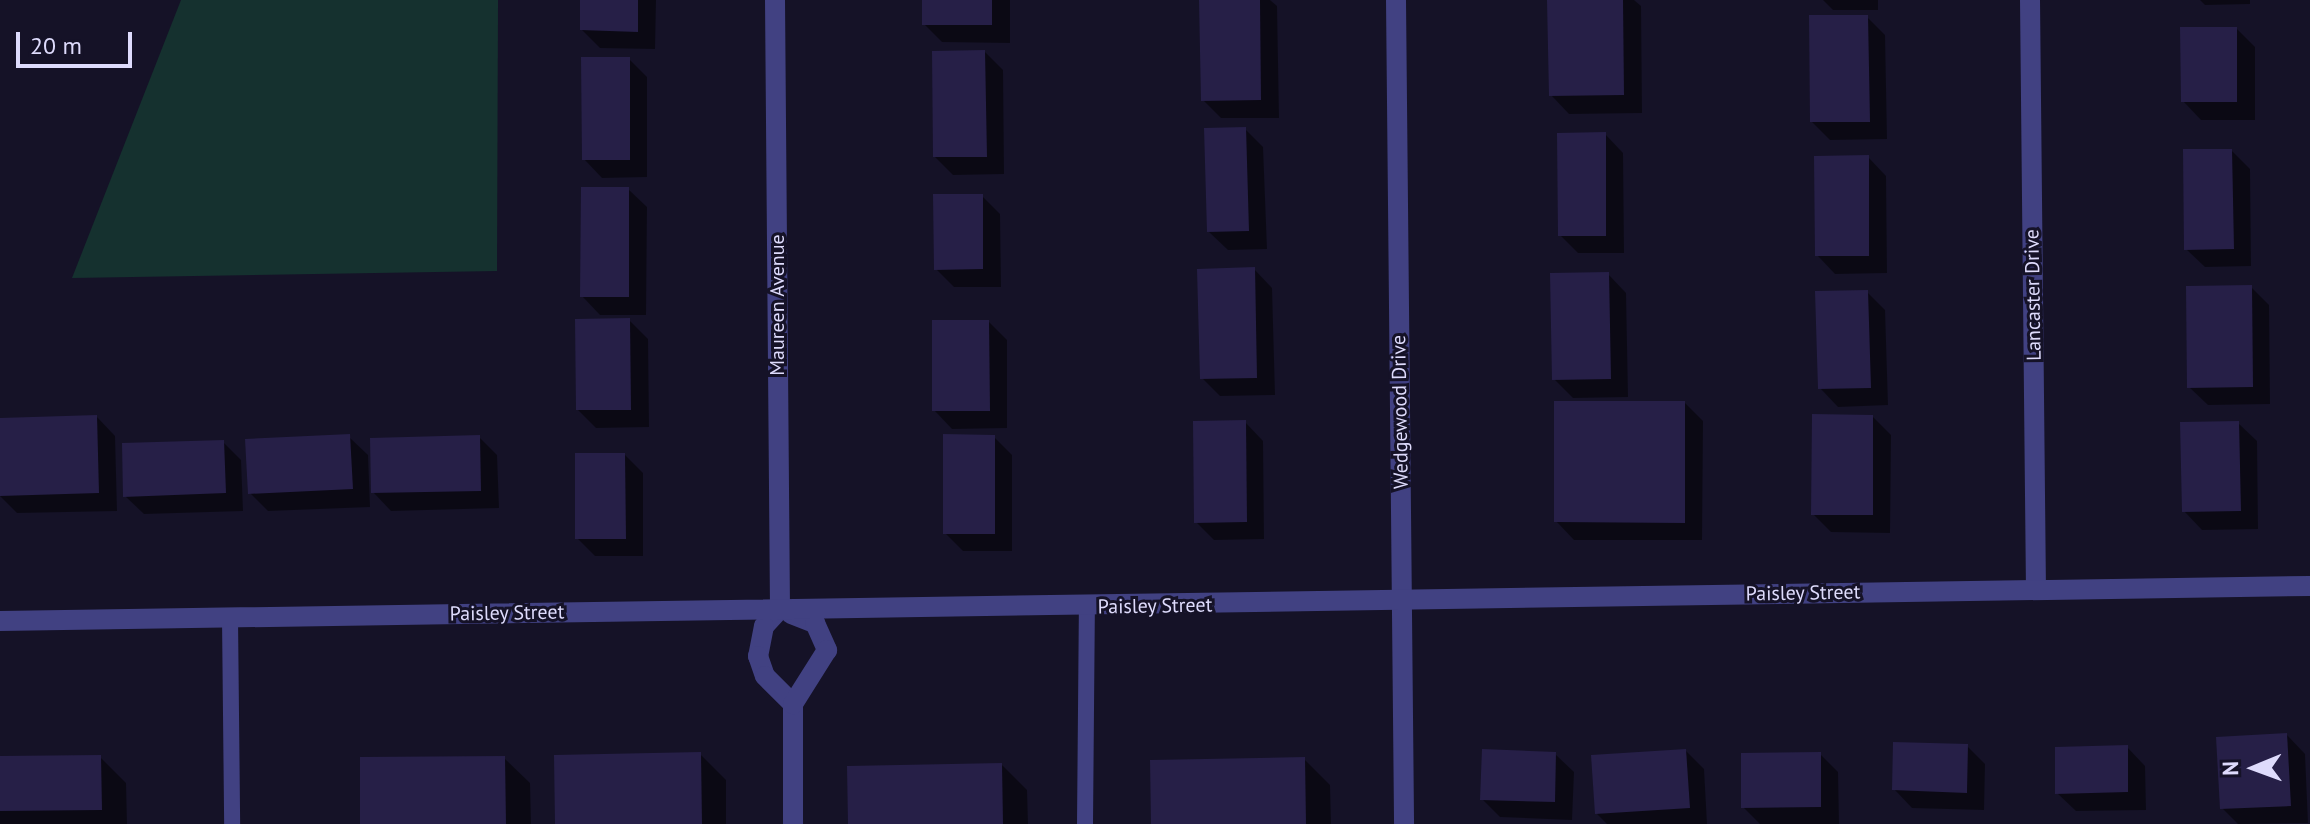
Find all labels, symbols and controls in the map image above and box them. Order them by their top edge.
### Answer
scale bar [20,16,136,66]
text: 20 m [30,30,82,61]
street label: Lancaster Drive [2020,229,2046,361]
street label: Maureen Avenue [765,234,789,376]
street label: Wedgewood Drive [1387,335,1413,489]
street label: Paisley Street [1745,580,1861,606]
street label: Paisley Street [1097,593,1213,619]
street label: Paisley Street [449,600,565,626]
north arrow [2214,728,2294,808]
text: N [2216,761,2244,776]

